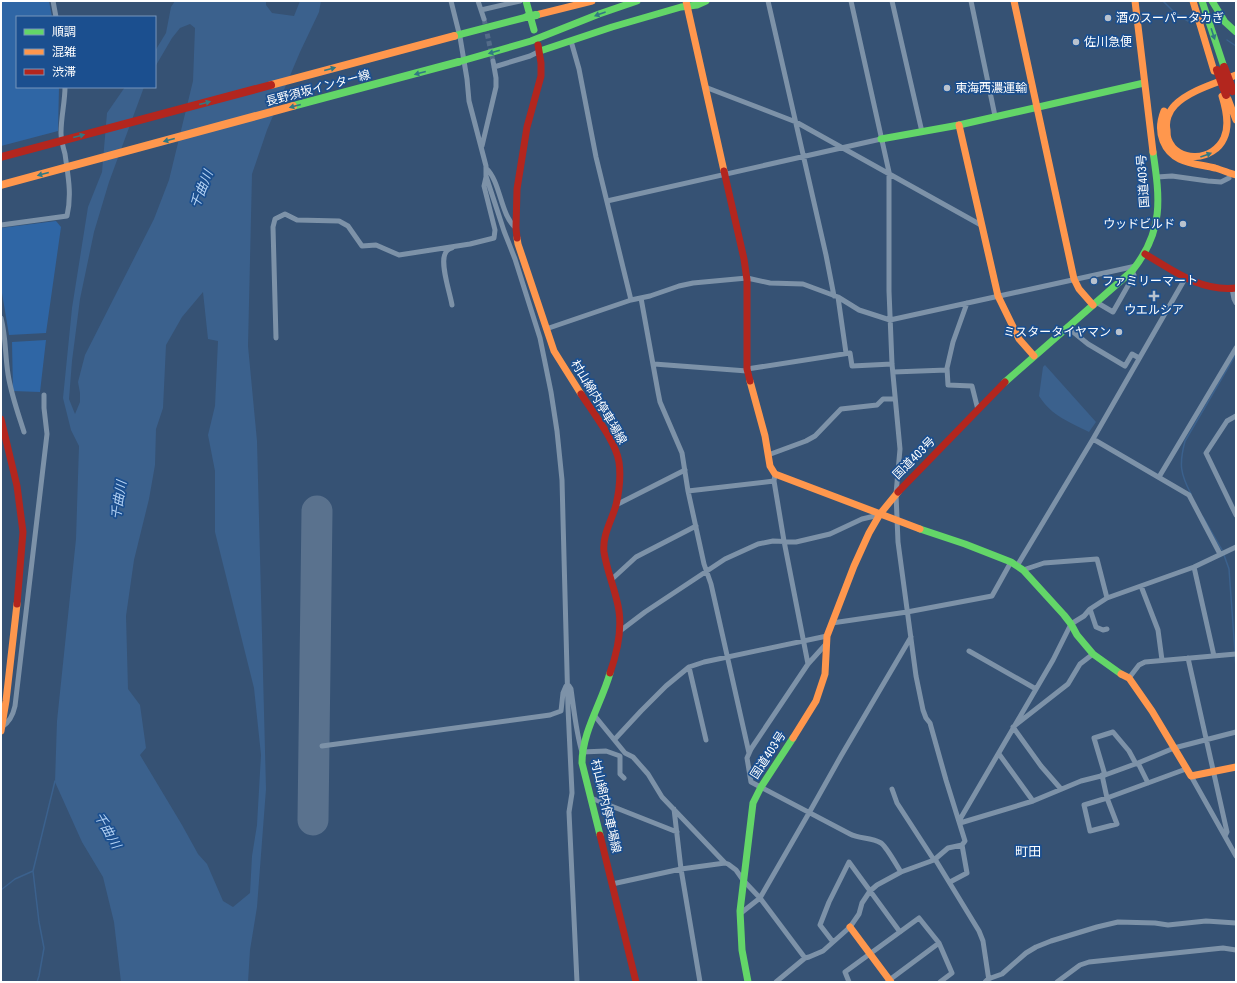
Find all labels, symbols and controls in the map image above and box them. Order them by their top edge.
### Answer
one-way arrow [594,11,606,17]
place label: 酒のスーパータカぎ [1116,11,1224,25]
marker: 酒のスーパータカぎ [1103,13,1113,23]
legend [16,16,156,88]
text: 順調 [52,25,76,39]
one-way arrow [1210,29,1216,41]
place label: 佐川急便 [1084,35,1132,49]
marker: 佐川急便 [1071,37,1081,47]
text: 混雑 [52,45,76,59]
one-way arrow [488,49,500,55]
text: 渋滞 [52,65,76,79]
one-way arrow [325,66,337,72]
street label: 長野須坂インター線 [264,67,372,109]
one-way arrow [414,70,426,76]
place label: 東海西濃運輸 [955,81,1027,95]
marker: 東海西濃運輸 [942,83,952,93]
one-way arrow [199,100,211,106]
one-way arrow [288,104,301,110]
one-way arrow [73,133,85,139]
one-way arrow [163,137,175,143]
one-way arrow [1201,152,1213,158]
street label: 国道403号 [1134,154,1152,208]
water label: 千曲川 [187,166,216,210]
one-way arrow [37,171,49,177]
place label: ウッドビルド [1103,217,1175,231]
marker: ウッドビルド [1178,219,1188,229]
place label: ファミリーマート [1102,274,1198,288]
marker: ファミリーマート [1089,276,1099,286]
marker: ウエルシア [1149,291,1159,301]
place label: ウエルシア [1124,303,1184,317]
place label: ミスタータイヤマン [1003,325,1111,339]
marker: ミスタータイヤマン [1114,327,1124,337]
street label: 村山綿内停車場線 [568,357,630,447]
street label: 国道403号 [890,434,938,482]
water label: 千曲川 [108,478,129,521]
street label: 国道403号 [747,729,789,781]
street label: 村山綿内停車場線 [588,758,624,854]
water label: 千曲川 [91,810,125,853]
district label: 町田 [1015,844,1041,859]

